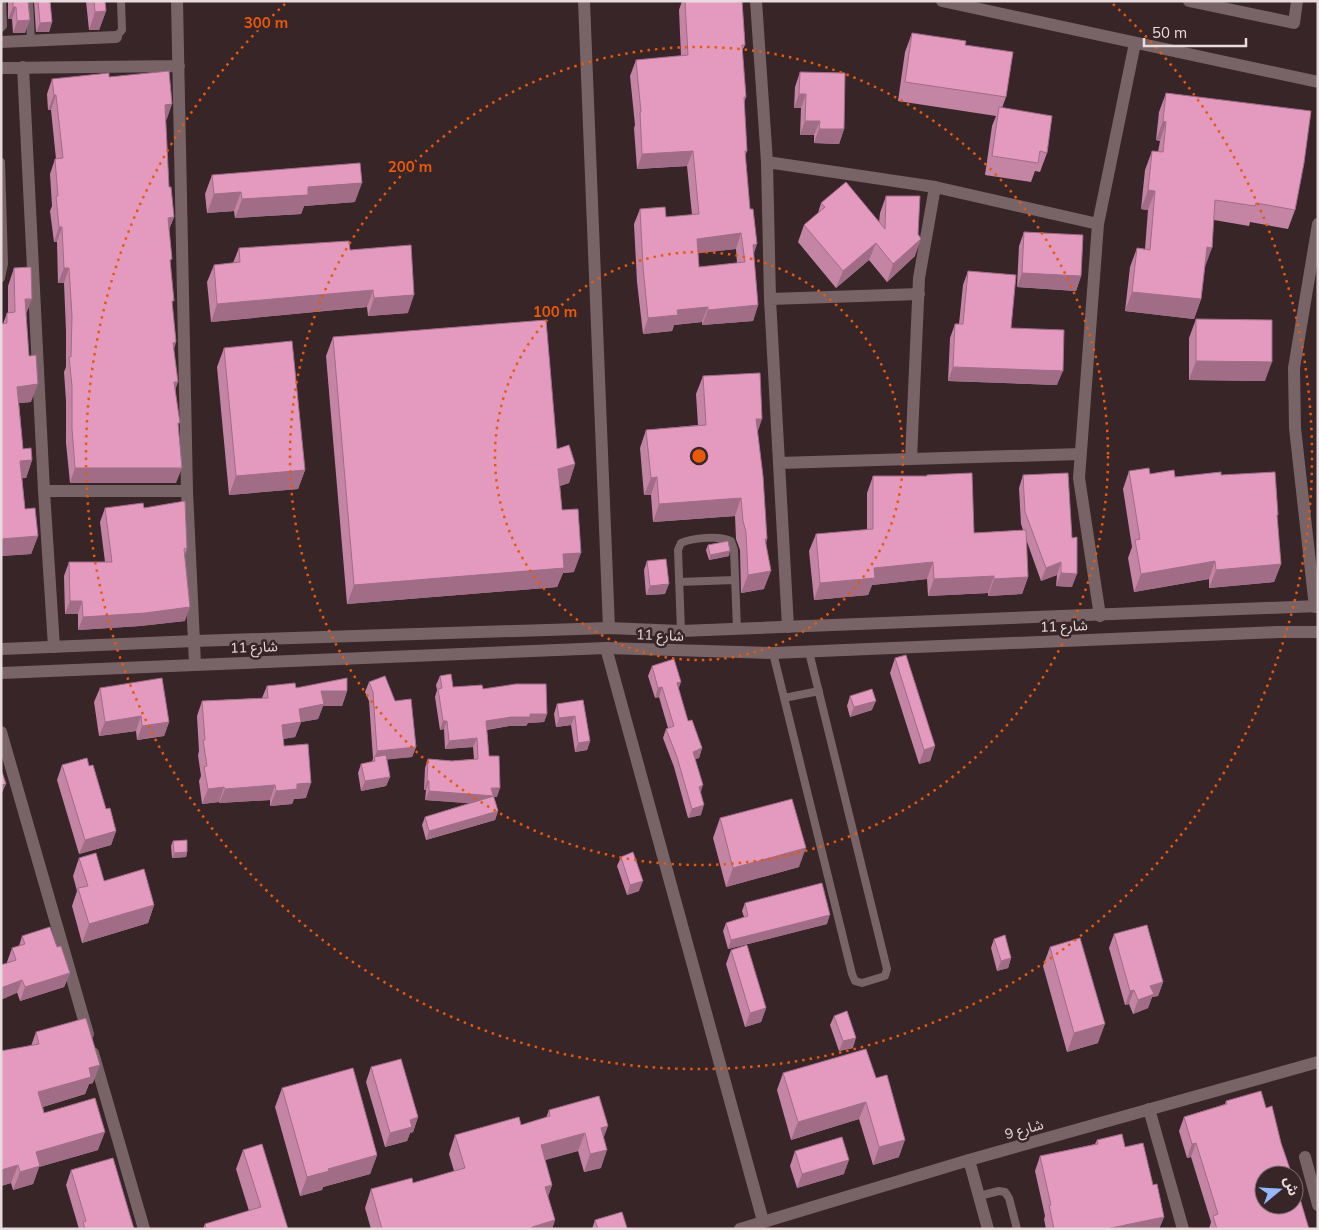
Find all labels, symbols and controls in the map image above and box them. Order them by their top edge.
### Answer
text: 300 m [244,13,288,32]
scale bar [1144,15,1246,47]
text: 50 m [1152,23,1187,42]
text: 200 m [388,157,432,176]
text: 100 m [533,302,577,321]
centre of rings [690,447,708,465]
street label: شارع 11 [1040,616,1088,638]
street label: شارع 11 [636,625,684,647]
street label: شارع 11 [230,637,278,659]
street label: شارع 9 [1003,1115,1046,1145]
north arrow [1254,1165,1304,1215]
text: ش [1280,1174,1303,1198]

